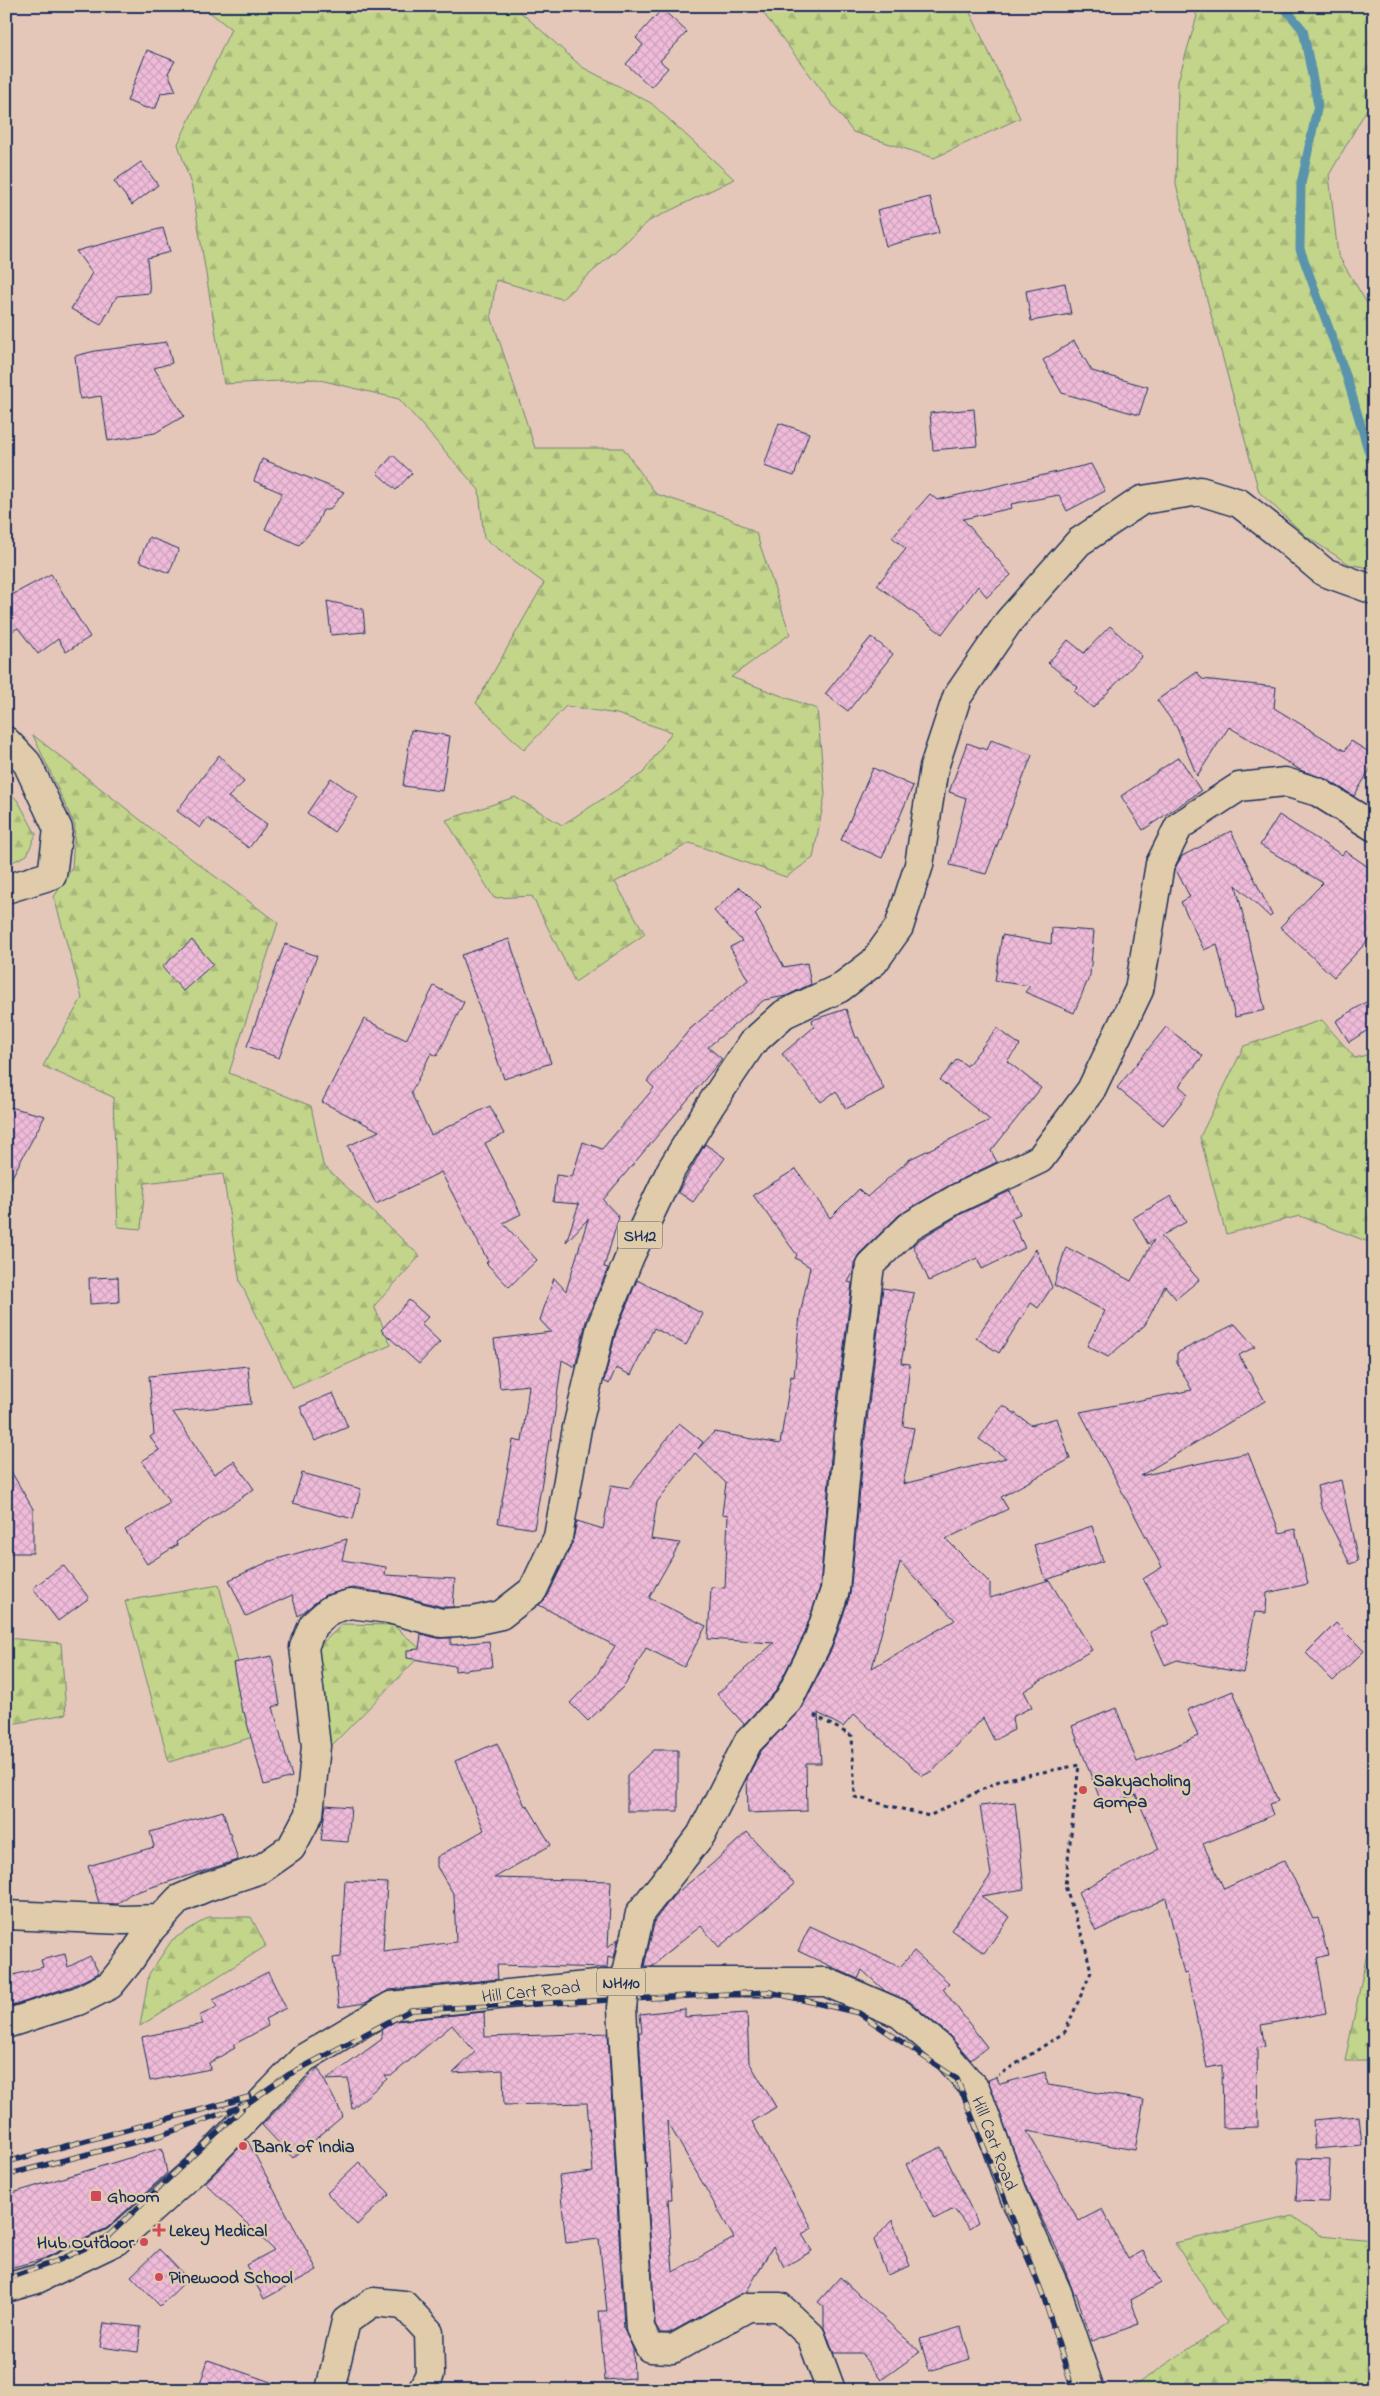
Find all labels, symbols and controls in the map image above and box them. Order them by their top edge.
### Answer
road number: SH12 [618,1222,662,1248]
place label: Sakyacholing Gompa [1093,1769,1191,1816]
marker: Sakyacholing Gompa [1077,1784,1089,1796]
road number: NH110 [597,1968,645,1995]
street label: Hill Cart Road [481,1975,582,2011]
street label: Hill Cart Road [963,2093,1023,2195]
place label: Bank of India [252,2135,355,2161]
marker: Bank of India [237,2140,249,2152]
place label: Ghoom [107,2185,160,2211]
marker: Ghoom [89,2189,103,2203]
place label: Lekey Medical [169,2219,267,2246]
marker: Lekey Medical [153,2224,165,2236]
place label: Hub Outdoor [37,2231,134,2257]
marker: Hub Outdoor [138,2236,150,2248]
place label: Pinewood School [169,2266,293,2292]
marker: Pinewood School [153,2271,165,2283]

